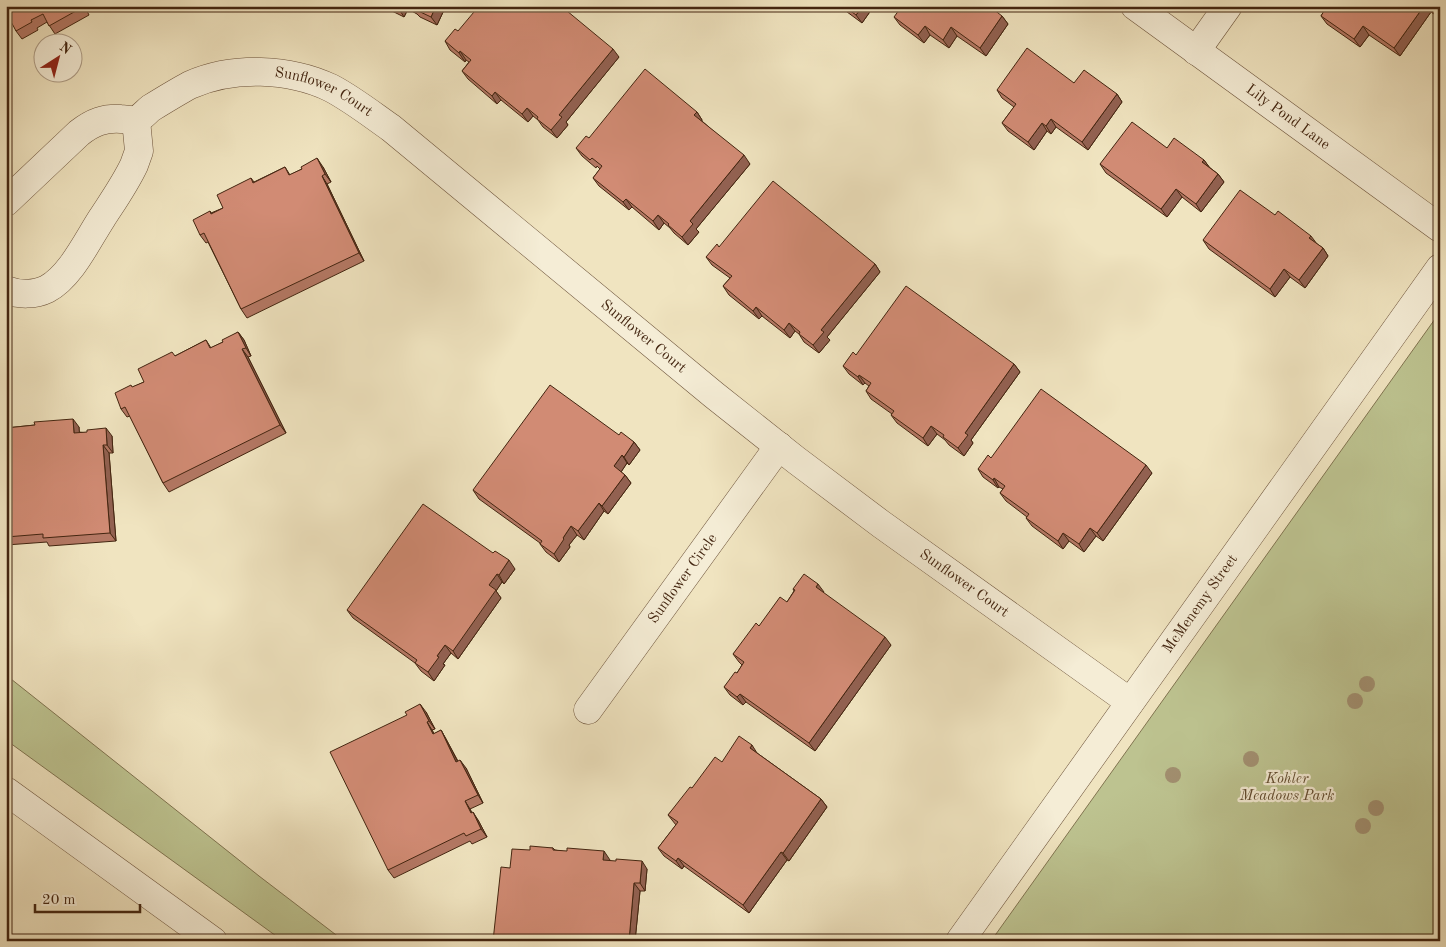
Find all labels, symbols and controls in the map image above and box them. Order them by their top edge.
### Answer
north arrow [32,32,82,82]
text: N [57,39,74,57]
street label: Sunflower Court [274,65,375,120]
street label: Lily Pond Lane [1243,82,1333,153]
street label: Sunflower Court [598,297,689,376]
street label: Sunflower Circle [646,531,720,626]
street label: Sunflower Court [917,547,1011,620]
street label: McMenemy Street [1160,552,1241,656]
park label: Kohler Meadows Park [1239,772,1334,804]
scale bar [35,882,140,914]
text: 20 m [42,893,76,908]

